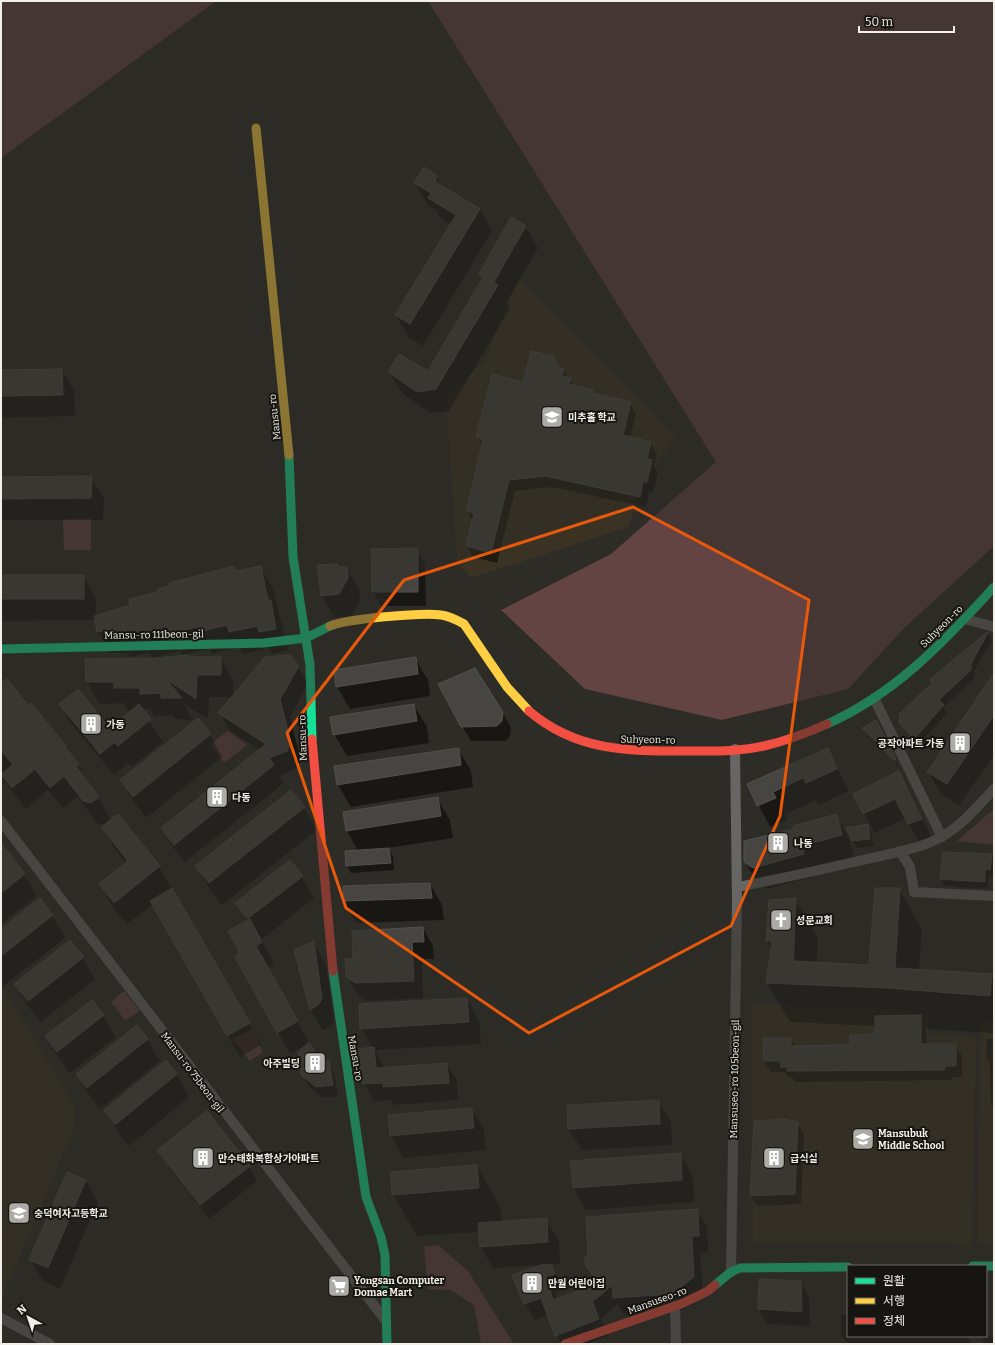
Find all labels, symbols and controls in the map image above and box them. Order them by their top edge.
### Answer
scale bar [859,8,954,34]
text: 50 m [865,15,894,29]
street label: Mansu-ro [267,393,283,440]
school or university icon: 미추홀 학교 [539,404,565,430]
place label: 미추홀 학교 [568,411,616,424]
street label: Suhyeon-ro [918,603,966,650]
street label: Mansu-ro 111beon-gil [104,628,204,642]
building icon: 가동 [78,711,104,737]
street label: Mansu-ro [296,715,310,761]
place label: 가동 [106,719,124,731]
building icon: 공작아파트 가동 [947,730,973,756]
street label: Suhyeon-ro [620,734,676,746]
place label: 공작아파트 가동 [878,738,944,750]
building icon: 다동 [204,784,230,810]
place label: 다동 [232,792,250,804]
building icon: 나동 [765,830,791,856]
place label: 나동 [794,838,812,850]
church icon: 성문교회 [768,907,794,933]
place label: 성문교회 [796,915,833,927]
street label: Mansuseo-ro 105beon-gil [728,1019,742,1139]
street label: Mansu-ro 75beon-gil [158,1030,226,1115]
street label: Mansu-ro [345,1034,365,1082]
building icon: 아주빌딩 [302,1050,328,1076]
place label: 아주빌딩 [263,1058,300,1070]
school or university icon: Mansubuk Middle School [850,1126,876,1152]
place label: Mansubuk Middle School [878,1128,944,1152]
building icon: 만수태화복합상가아파트 [190,1145,216,1171]
building icon: 급식실 [761,1145,787,1171]
place label: 만수태화복합상가아파트 [218,1152,319,1165]
place label: 급식실 [790,1153,818,1165]
school or university icon: 숭덕여자고등학교 [6,1200,32,1226]
place label: 숭덕여자고등학교 [34,1207,108,1220]
legend [847,1265,987,1337]
building icon: 만월 어린이집 [519,1270,545,1296]
supermarket icon: Yongsan Computer Domae Mart [326,1273,352,1299]
text: 원활 [883,1274,905,1288]
place label: Yongsan Computer Domae Mart [354,1275,445,1299]
place label: 만월 어린이집 [548,1278,605,1290]
street label: Mansuseo-ro [626,1285,689,1317]
text: 서행 [883,1294,905,1308]
north arrow [8,1297,48,1337]
text: N [14,1302,30,1317]
text: 정체 [883,1314,905,1328]

